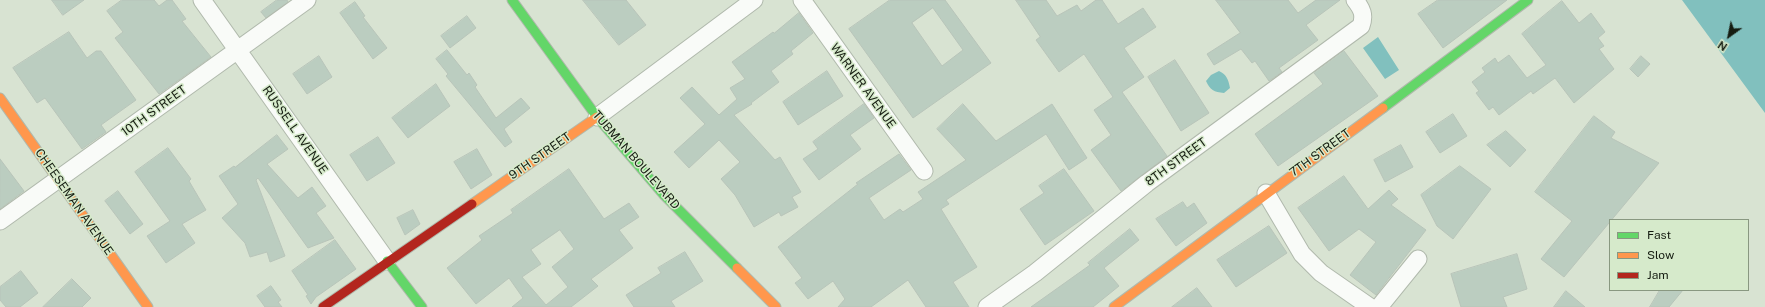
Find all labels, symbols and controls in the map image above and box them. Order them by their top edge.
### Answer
north arrow [1709,16,1749,56]
text: N [1716,39,1729,53]
street label: WARNER AVENUE [827,41,899,131]
street label: 10TH STREET [119,83,189,139]
street label: RUSSELL AVENUE [259,83,331,177]
street label: TUBMAN BOULEVARD [589,108,683,212]
street label: 7TH STREET [1287,126,1353,180]
street label: 9TH STREET [506,129,574,183]
street label: 8TH STREET [1142,135,1210,189]
street label: CHEESEMAN AVENUE [32,146,116,258]
legend [1609,219,1749,291]
text: Fast [1647,228,1671,242]
text: Slow [1647,248,1674,262]
text: Jam [1647,268,1669,282]

